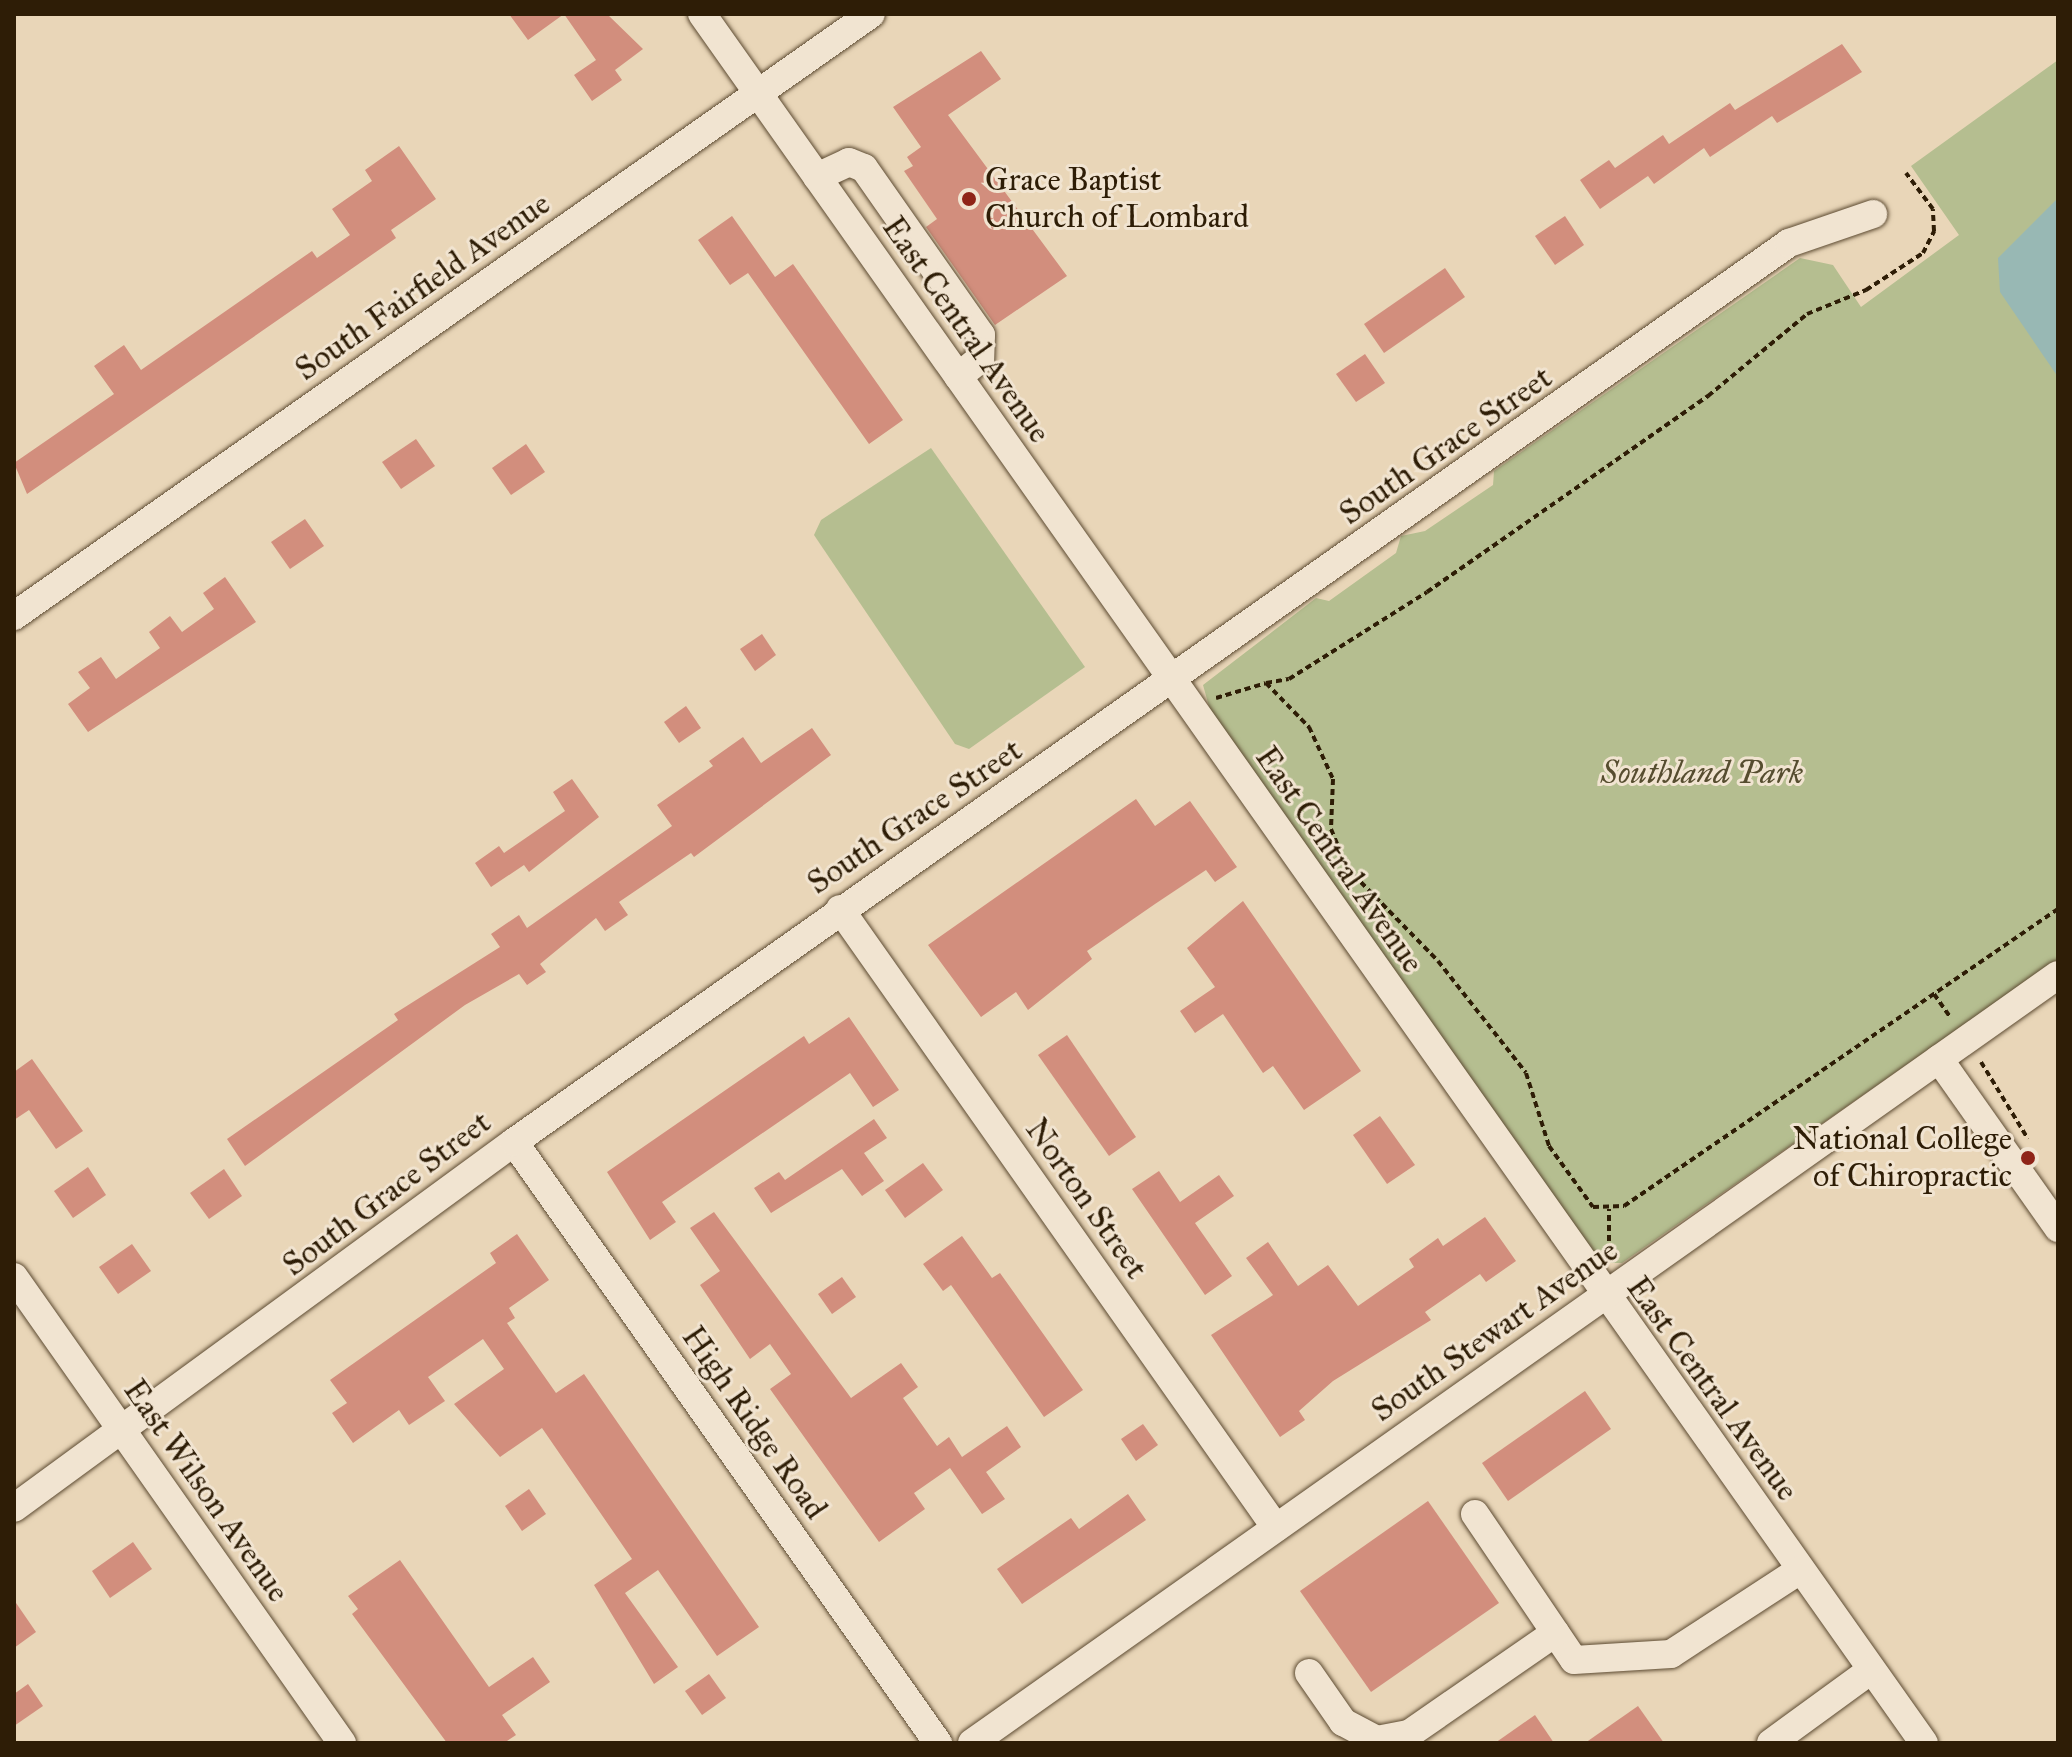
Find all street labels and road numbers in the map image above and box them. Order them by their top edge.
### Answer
street label: South Fairfield Avenue [288,185,558,389]
street label: East Central Avenue [874,210,1058,450]
street label: South Grace Street [1333,359,1559,533]
street label: South Grace Street [801,731,1029,903]
street label: East Central Avenue [1247,740,1431,980]
street label: South Grace Street [276,1103,498,1285]
street label: Norton Street [1017,1112,1155,1286]
street label: South Stewart Avenue [1365,1232,1625,1430]
street label: East Central Avenue [1618,1270,1806,1508]
street label: High Ridge Road [673,1319,835,1527]
street label: East Wilson Avenue [115,1372,297,1610]

